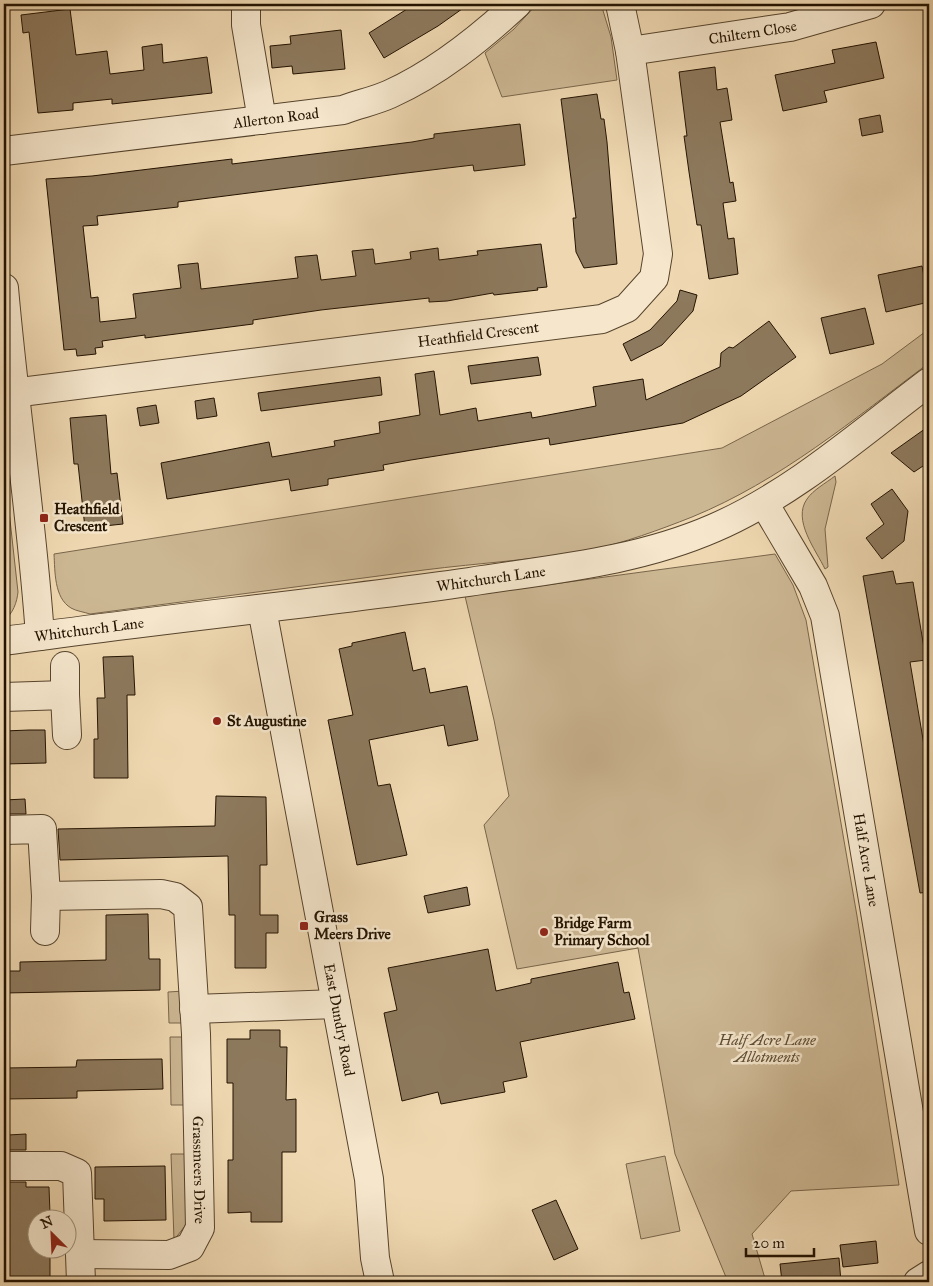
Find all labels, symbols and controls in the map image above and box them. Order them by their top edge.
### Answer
street label: Chiltern Close [707,17,799,48]
street label: Allerton Road [231,104,320,132]
street label: Heathfield Crescent [417,318,541,351]
place label: Heathfield Crescent [54,500,120,535]
marker: Heathfield Crescent [38,512,50,524]
street label: Whitchurch Lane [435,562,547,595]
street label: Whitchurch Lane [33,614,145,646]
place label: St Augustine [227,712,307,731]
marker: St Augustine [211,715,223,727]
street label: Half Acre Lane [849,812,883,908]
place label: Grass Meers Drive [314,908,392,943]
place label: Bridge Farm Primary School [554,914,651,950]
marker: Grass Meers Drive [298,920,310,932]
marker: Bridge Farm Primary School [538,926,550,938]
street label: East Dundry Road [320,962,359,1078]
park label: Half Acre Lane Allotments [717,1031,816,1066]
street label: Grassmeers Drive [189,1116,209,1224]
north arrow [28,1208,78,1258]
text: N [38,1212,56,1233]
scale bar [746,1226,813,1258]
text: 20 m [753,1234,785,1252]

